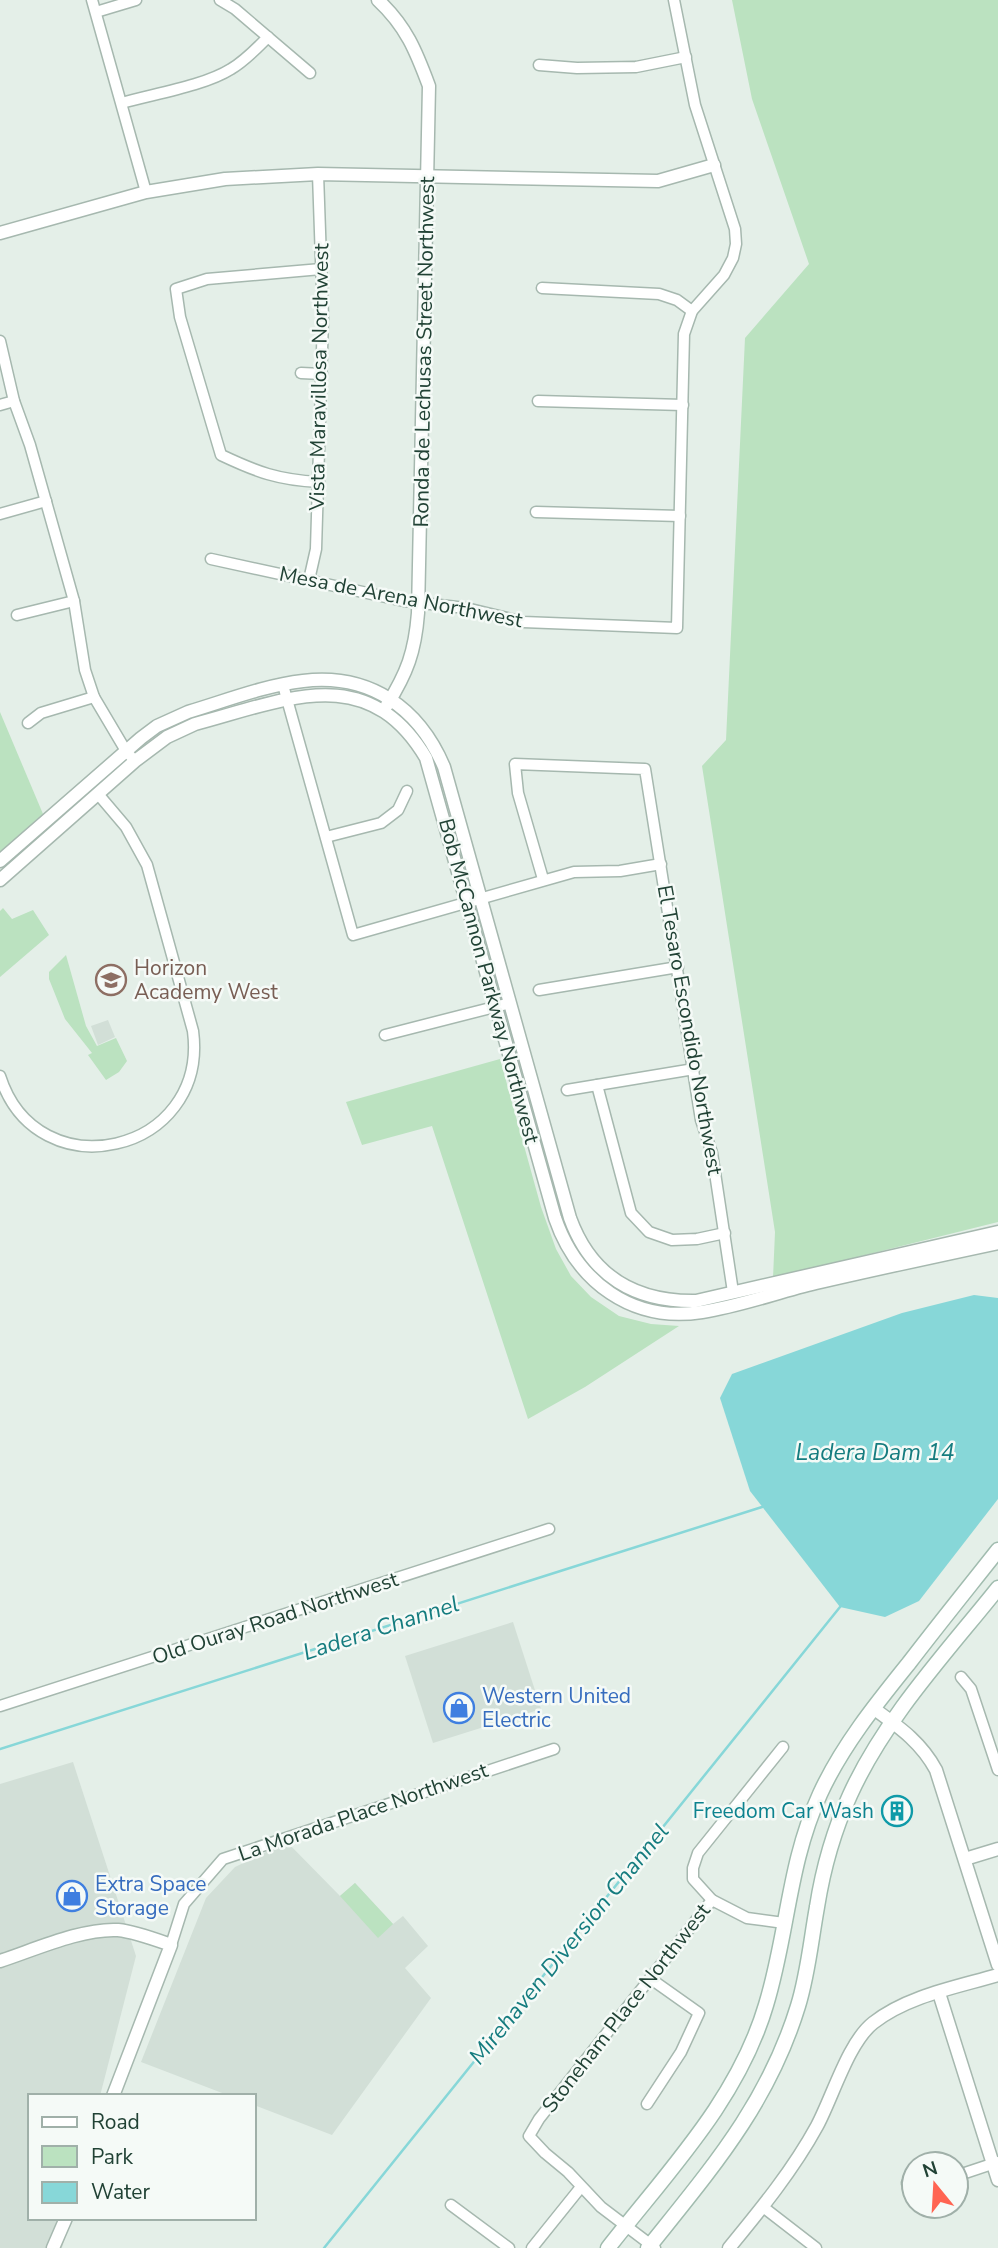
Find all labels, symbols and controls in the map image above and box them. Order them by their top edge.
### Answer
street label: Ronda de Lechusas Street Northwest [407,176,441,528]
street label: Vista Maravillosa Northwest [303,242,335,512]
street label: Mesa de Arena Northwest [277,560,526,634]
street label: Bob McCannon Parkway Northwest [432,815,546,1147]
street label: El Tesaro Escondido Northwest [651,883,729,1178]
place label: Horizon Academy West [134,954,279,1006]
school or university icon: Horizon Academy West [94,963,128,997]
water label: Ladera Dam 14 [796,1437,955,1468]
street label: Old Ouray Road Northwest [148,1565,402,1671]
water label: Ladera Channel [299,1588,463,1668]
place label: Western United Electric [482,1682,631,1734]
shop icon: Western United Electric [442,1691,476,1725]
street label: La Morada Place Northwest [235,1756,492,1868]
building icon: Freedom Car Wash [880,1794,914,1828]
place label: Freedom Car Wash [693,1797,874,1825]
water label: Mirehaven Diversion Channel [462,1817,676,2071]
place label: Extra Space Storage [95,1870,207,1922]
shop icon: Extra Space Storage [55,1879,89,1913]
street label: Stoneham Place Northwest [535,1897,717,2118]
legend [28,2094,256,2220]
text: Road [91,2108,140,2136]
text: Park [91,2143,133,2171]
north arrow [900,2150,970,2220]
text: N [919,2155,941,2184]
text: Water [91,2178,150,2206]

